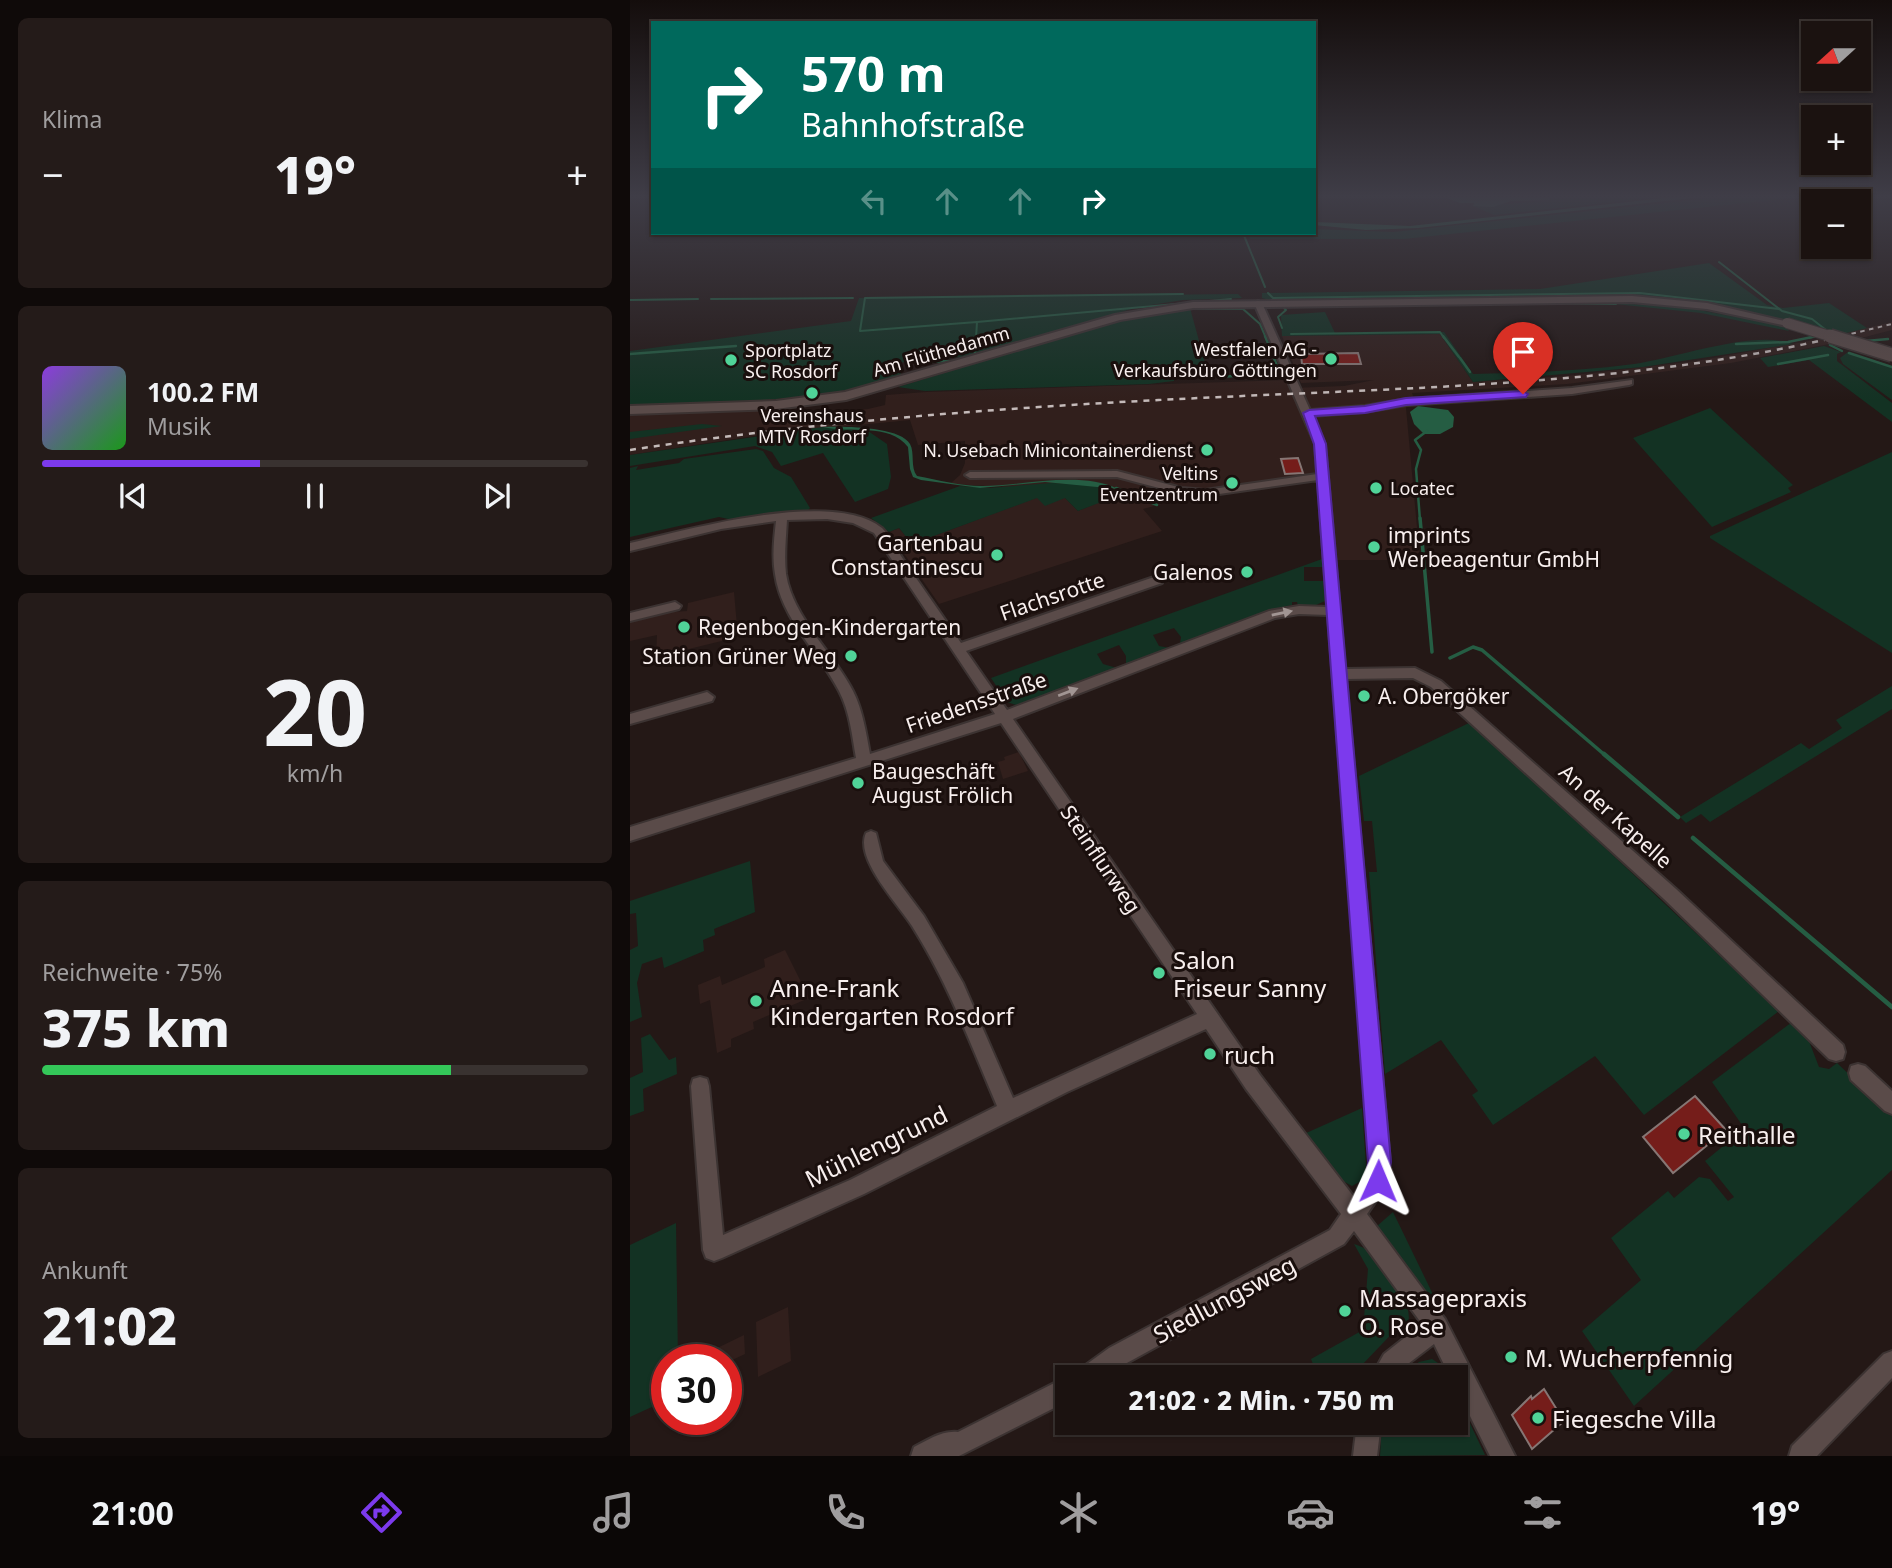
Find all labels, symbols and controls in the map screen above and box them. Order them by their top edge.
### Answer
north arrow [1801,21,1871,91]
map controls [1801,21,1871,259]
text: 570 m [801,40,946,106]
icon: right [686,49,777,140]
text: Klima [42,103,103,135]
text: Bahnhofstraße [801,103,1025,146]
button: + [1801,105,1871,175]
text: 19° [274,138,356,209]
text: − [42,148,64,200]
text: + [566,148,588,200]
icon: left [855,182,893,220]
icon: ahead [928,182,966,220]
icon: ahead [1001,182,1039,220]
icon: right [1074,182,1112,220]
button: − [1801,189,1871,259]
street label: Am Flüthedamm [870,320,1012,382]
pin [1493,322,1553,394]
icon: arrive [1504,333,1542,371]
place label: Westfalen AG - Verkaufsbüro Göttingen [1113,337,1317,382]
place label: Sportplatz SC Rosdorf [745,338,838,383]
marker: Westfalen AG - Verkaufsbüro Göttingen [1323,351,1339,367]
marker: Sportplatz SC Rosdorf [723,352,739,368]
text: 100.2 FM [147,374,259,410]
marker: Vereinshaus MTV Rosdorf [804,385,820,401]
place label: Vereinshaus MTV Rosdorf [758,403,867,448]
text: Musik [147,410,211,442]
place label: N. Usebach Minicontainerdienst [923,438,1193,462]
marker: N. Usebach Minicontainerdienst [1199,442,1215,458]
place label: Veltins Eventzentrum [1099,461,1218,506]
marker: Veltins Eventzentrum [1224,475,1240,491]
place label: Locatec [1390,476,1455,500]
icon: previous [114,477,152,515]
icon: pause [296,477,334,515]
icon: next [478,477,516,515]
marker: Locatec [1368,480,1384,496]
place label: imprints Werbeagentur GmbH [1388,521,1600,573]
place label: Gartenbau Constantinescu [831,529,983,581]
marker: imprints Werbeagentur GmbH [1366,539,1382,555]
marker: Gartenbau Constantinescu [989,547,1005,563]
place label: Galenos [1153,558,1233,586]
marker: Galenos [1239,564,1255,580]
street label: Flachsrotte [996,565,1108,627]
one-way arrow [1271,607,1293,618]
place label: Regenbogen-Kindergarten [698,613,961,641]
marker: Regenbogen-Kindergarten [676,619,692,635]
place label: Station Grüner Weg [642,642,837,670]
marker: Station Grüner Weg [843,648,859,664]
text: 20 [263,649,367,773]
street label: Friedensstraße [902,665,1050,739]
place label: A. Obergöker [1378,682,1510,710]
one-way arrow [1058,686,1079,697]
marker: A. Obergöker [1356,688,1372,704]
text: km/h [287,757,343,789]
place label: Baugeschäft August Frölich [872,757,1013,809]
street label: An der Kapelle [1554,758,1678,874]
marker: Baugeschäft August Frölich [850,775,866,791]
street label: Steinflurweg [1054,799,1148,919]
place label: Salon Friseur Sanny [1173,943,1327,1004]
text: Reichweite · 75% [42,956,222,988]
marker: Salon Friseur Sanny [1151,965,1167,981]
place label: Anne-Frank Kindergarten Rosdorf [770,971,1015,1032]
text: 375 km [42,991,230,1062]
marker: Anne-Frank Kindergarten Rosdorf [748,993,764,1009]
place label: ruch [1224,1038,1275,1071]
marker: ruch [1202,1046,1218,1062]
street label: Mühlengrund [799,1097,953,1195]
place label: Reithalle [1698,1118,1796,1151]
marker: Reithalle [1676,1126,1692,1142]
position arrow [1341,1144,1415,1218]
street label: Siedlungsweg [1147,1248,1301,1350]
text: Ankunft [42,1254,128,1286]
place label: Massagepraxis O. Rose [1359,1281,1527,1342]
text: 21:02 [42,1289,177,1360]
marker: Massagepraxis O. Rose [1337,1303,1353,1319]
place label: M. Wucherpfennig [1525,1341,1733,1374]
speed limit sign: 30 [651,1344,742,1435]
marker: M. Wucherpfennig [1503,1349,1519,1365]
text: 21:02 · 2 Min. · 750 m [1128,1382,1395,1418]
place label: Fiegesche Villa [1552,1402,1717,1435]
marker: Fiegesche Villa [1530,1410,1546,1426]
icon: directions [357,1488,406,1537]
icon: music [589,1488,638,1537]
icon: phone [821,1488,870,1537]
icon: climate [1054,1488,1103,1537]
icon: car [1286,1488,1335,1537]
icon: filters [1518,1488,1567,1537]
text: 21:00 [92,1491,174,1534]
text: 19° [1750,1491,1800,1534]

